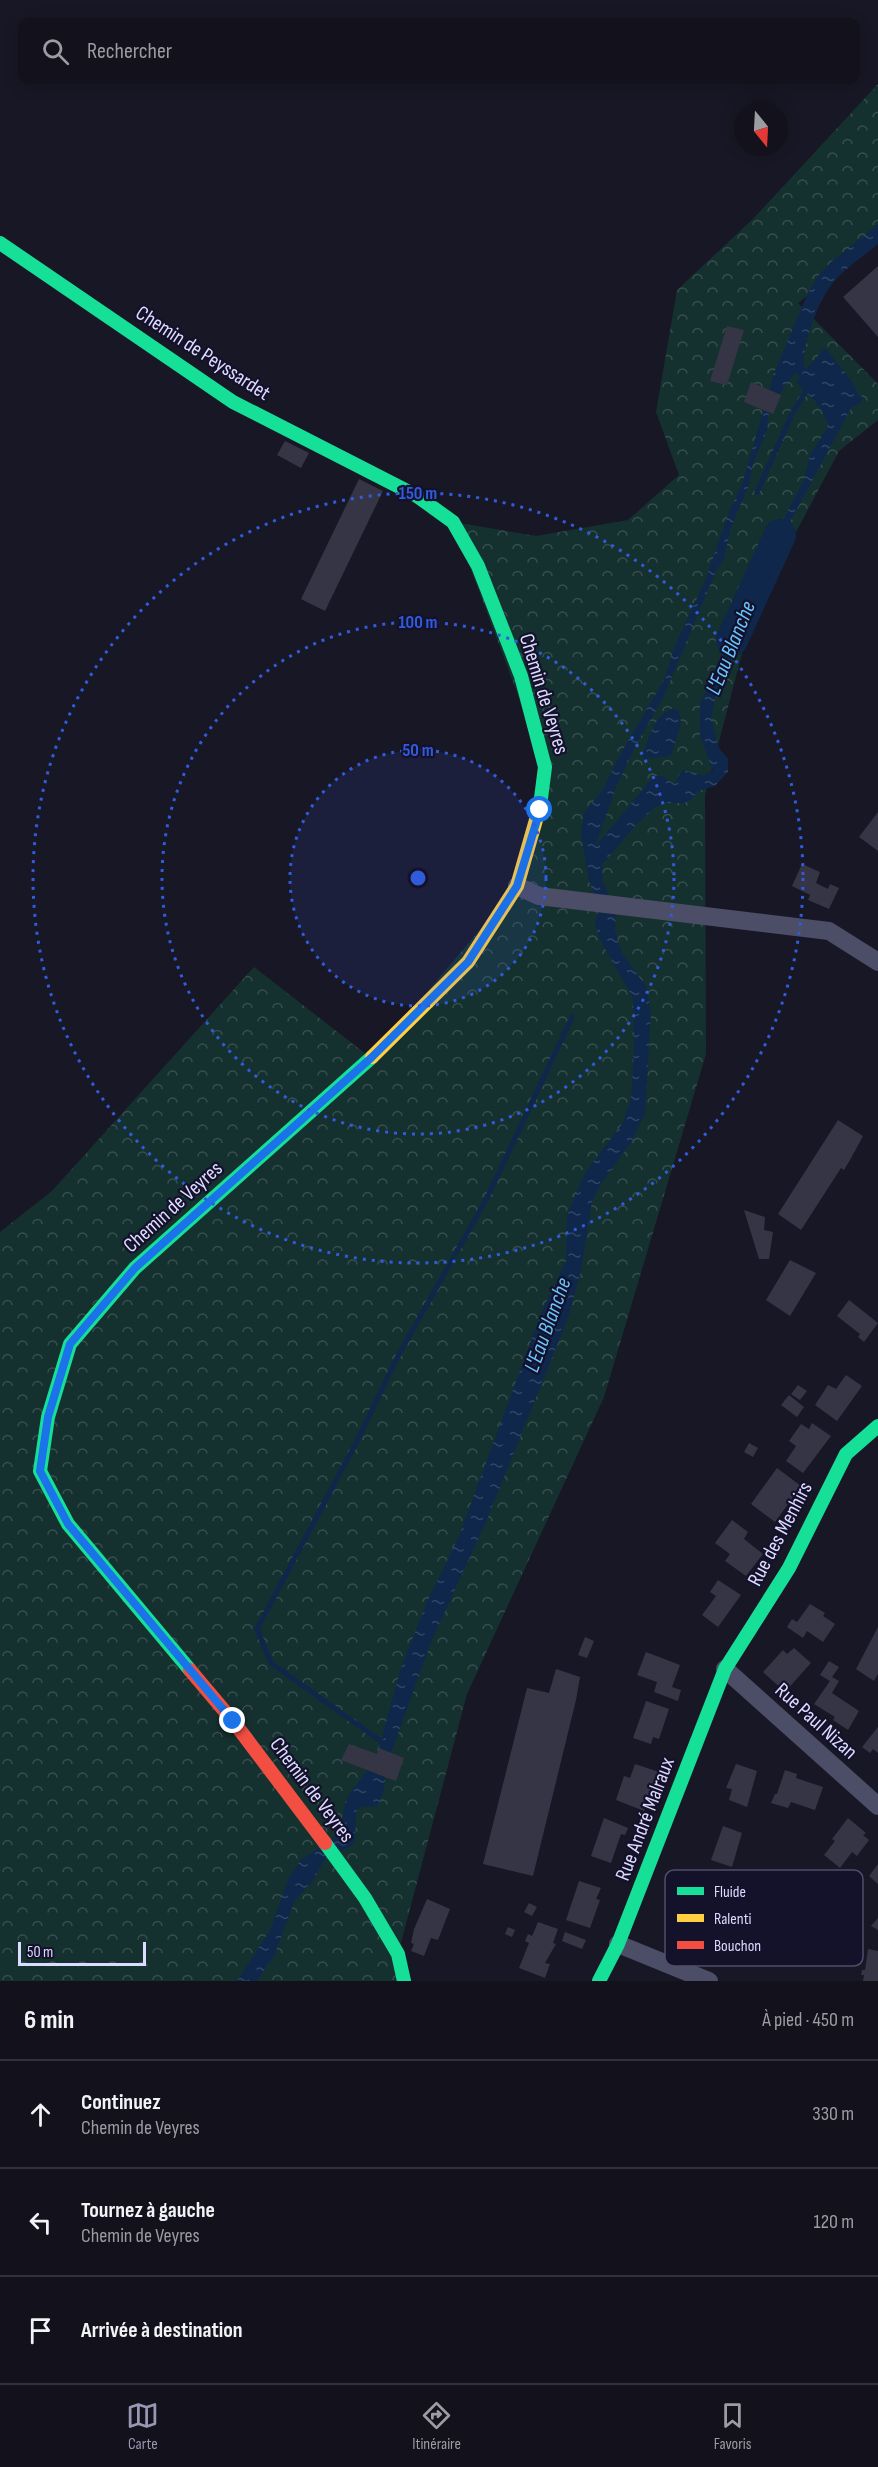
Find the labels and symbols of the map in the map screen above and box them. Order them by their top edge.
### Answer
north arrow [734,102,788,156]
street label: Chemin de Peyssardet [131,300,275,406]
text: 150 m [399,483,437,504]
water label: L'Eau Blanche [700,597,762,699]
text: 100 m [399,612,438,633]
street label: Chemin de Veyres [514,631,574,757]
text: 50 m [402,740,434,761]
route start [526,796,552,822]
centre of rings [408,868,428,888]
street label: Chemin de Veyres [118,1156,228,1258]
water label: L'Eau Blanche [518,1274,578,1376]
street label: Rue des Menhirs [742,1478,818,1590]
street label: Rue Paul Nizan [770,1678,862,1764]
route end [219,1707,245,1733]
street label: Chemin de Veyres [264,1733,360,1847]
street label: Rue André Malraux [610,1754,680,1884]
legend [665,1870,863,1966]
text: Fluide [714,1883,746,1902]
text: Ralenti [714,1910,752,1929]
text: Bouchon [714,1937,761,1956]
scale bar [18,1939,146,1966]

